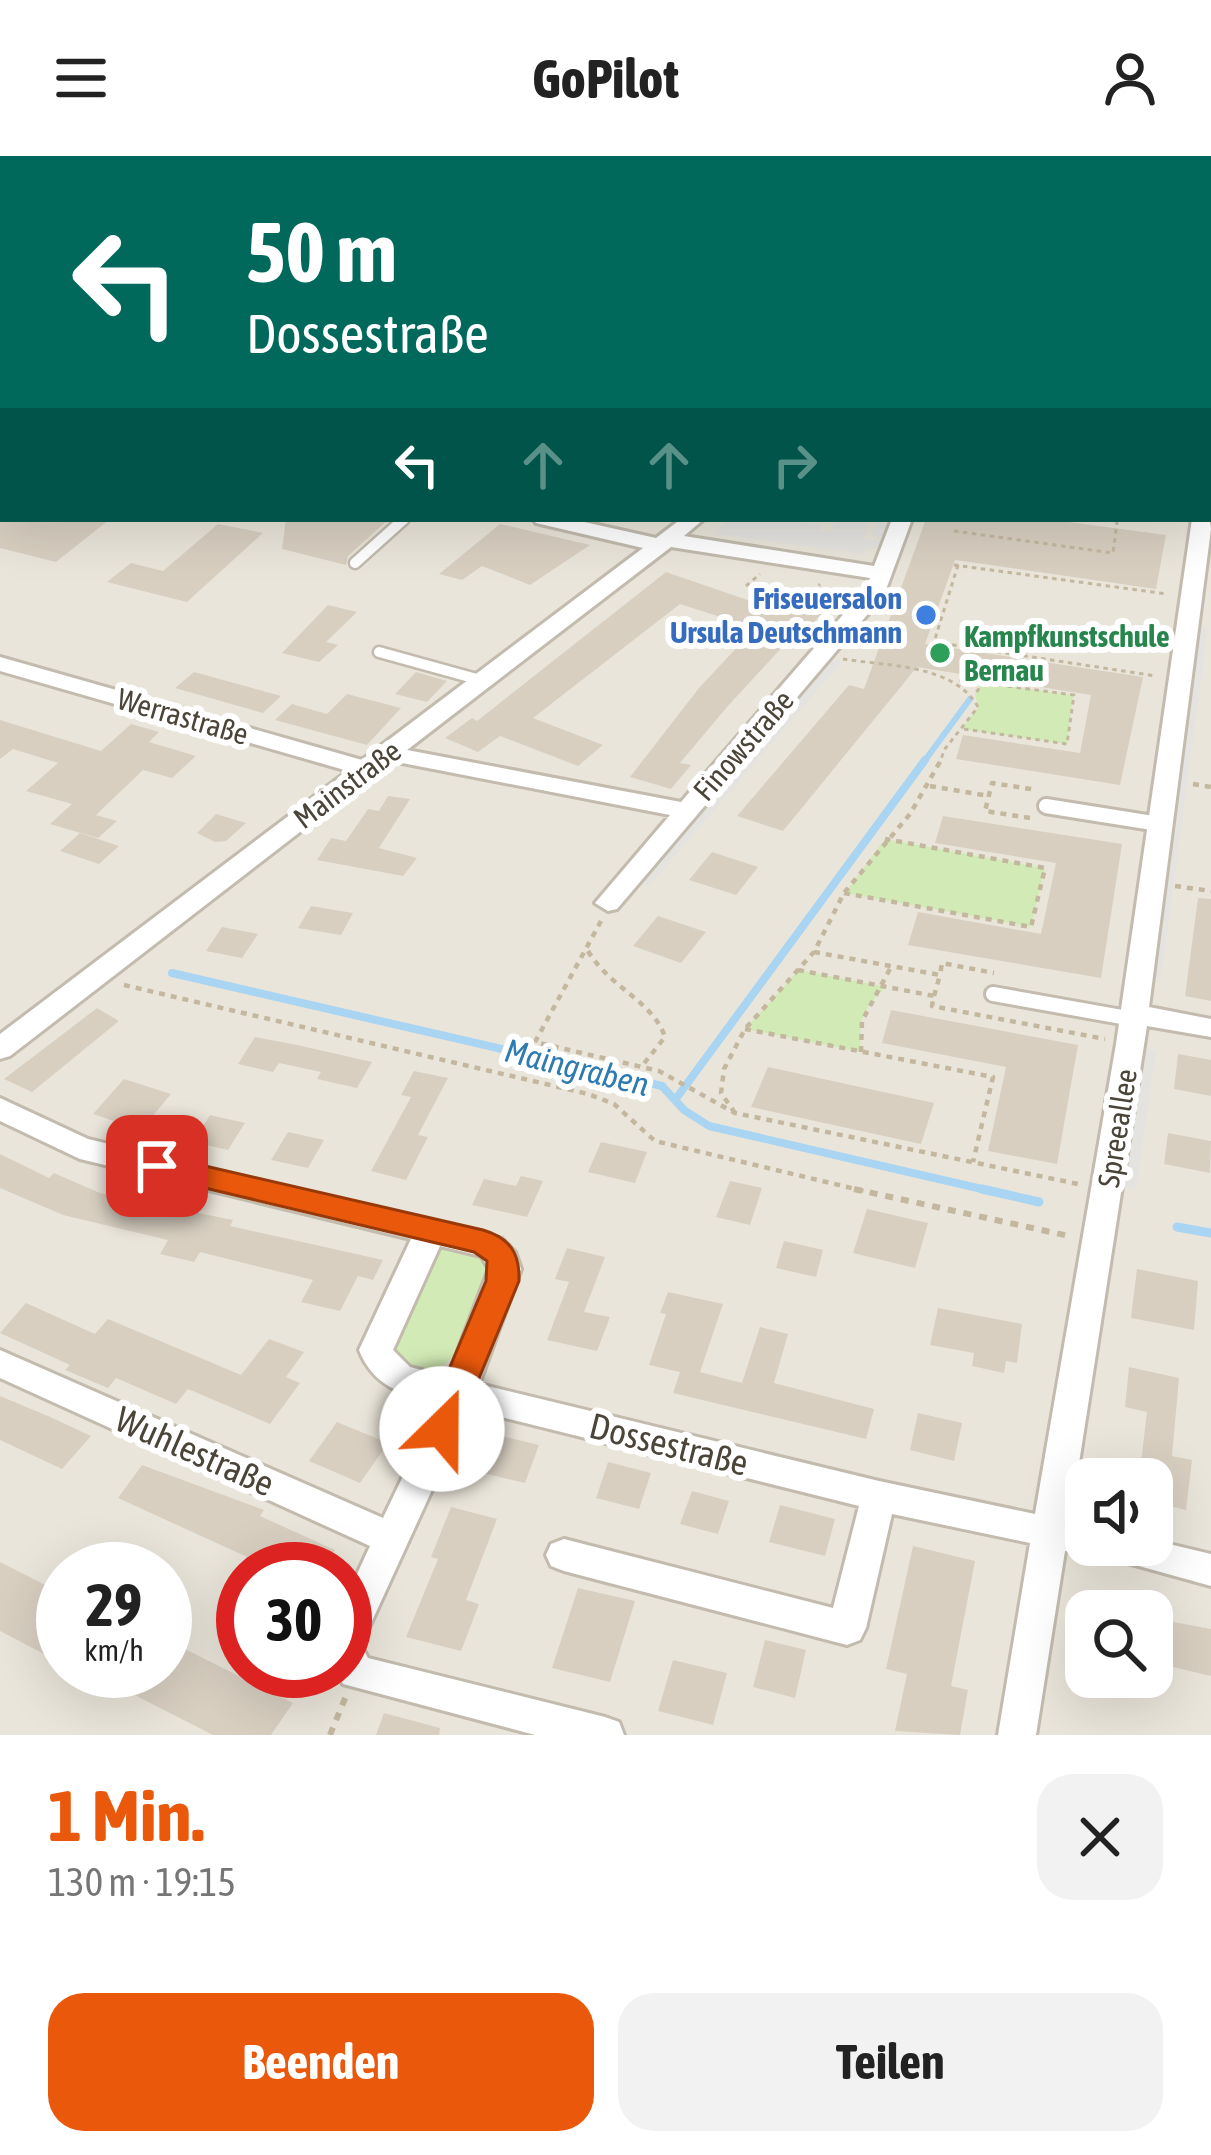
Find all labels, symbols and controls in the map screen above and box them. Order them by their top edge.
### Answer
icon: menu [48,45,114,111]
icon: person [1097,45,1163,111]
text: GoPilot [532,48,679,109]
icon: left [48,204,204,360]
text: 50 m [246,204,397,300]
text: Dossestraße [246,303,489,364]
icon: left [384,432,450,498]
icon: ahead [510,432,576,498]
icon: ahead [636,432,702,498]
icon: right [762,432,828,498]
place label: Friseuersalon Ursula Deutschmann [670,581,902,649]
marker: Friseuersalon Ursula Deutschmann [913,602,939,628]
place label: Kampfkunstschule Bernau [964,619,1170,687]
marker: Kampfkunstschule Bernau [927,640,953,666]
street label: Werrastraße [114,681,252,751]
street label: Finowstraße [686,683,800,807]
street label: Mainstraße [287,733,407,835]
water label: Maingraben [501,1031,653,1103]
street label: Spreeallee [1091,1066,1143,1190]
pin [106,1115,208,1217]
icon: arrive [124,1133,190,1199]
position arrow [379,1366,505,1492]
street label: Wuhlestraße [109,1397,281,1505]
street label: Dossestraße [585,1404,753,1484]
map controls [1065,1458,1173,1698]
button: sound [1065,1458,1173,1566]
speed limit sign: 30 [216,1542,372,1698]
text: 29 [86,1570,142,1639]
button: search [1065,1590,1173,1698]
text: km/h [84,1633,144,1667]
text: 1 Min. [48,1774,204,1856]
button: close [1037,1774,1163,1900]
text: 130 m · 19:15 [48,1860,236,1904]
button: Beenden [48,1993,594,2131]
button: Teilen [618,1993,1163,2131]

